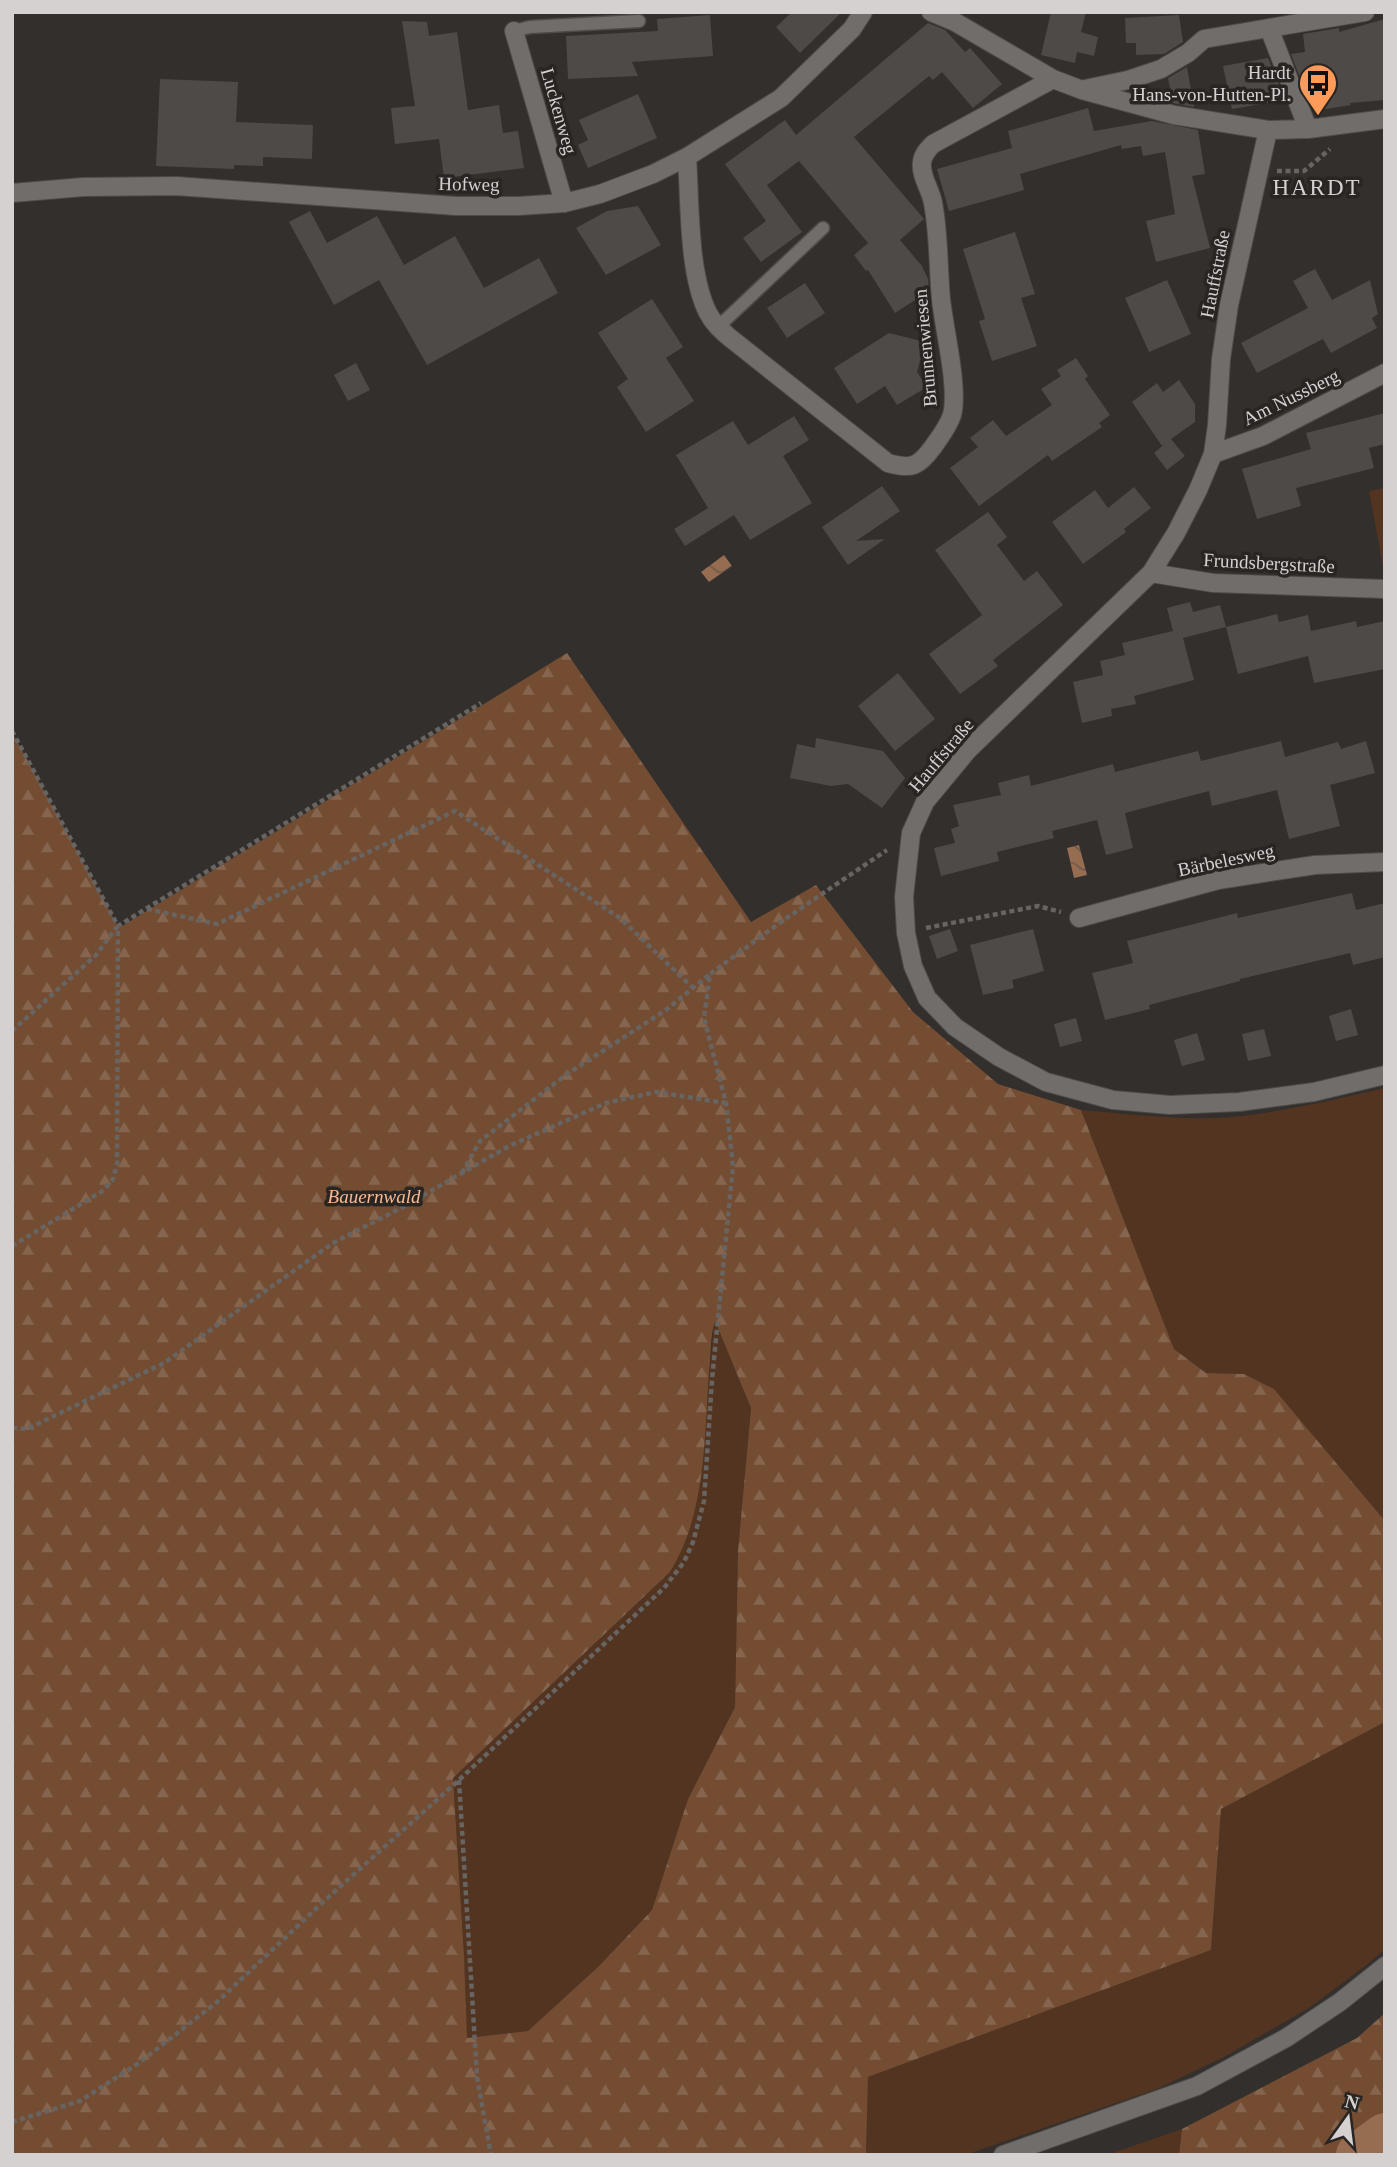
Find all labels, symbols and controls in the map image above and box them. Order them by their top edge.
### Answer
place label: Hardt Hans-von-Hutten-Pl. [1132,62,1292,105]
bus stop icon: Hardt Hans-von-Hutten-Pl. [1297,62,1339,117]
street label: Luckenweg [537,66,581,157]
street label: Hofweg [438,173,500,195]
district label: HARDT [1272,175,1362,200]
street label: Hauffstraße [1196,228,1234,320]
street label: Brunnenwiesen [909,288,941,408]
street label: Am Nussberg [1239,364,1343,429]
street label: Frundsbergstraße [1203,549,1335,577]
street label: Hauffstraße [904,714,978,796]
street label: Bärbelesweg [1176,839,1277,880]
park label: Bauernwald [328,1186,421,1207]
north arrow [1313,2083,1383,2153]
text: N [1343,2090,1361,2114]

